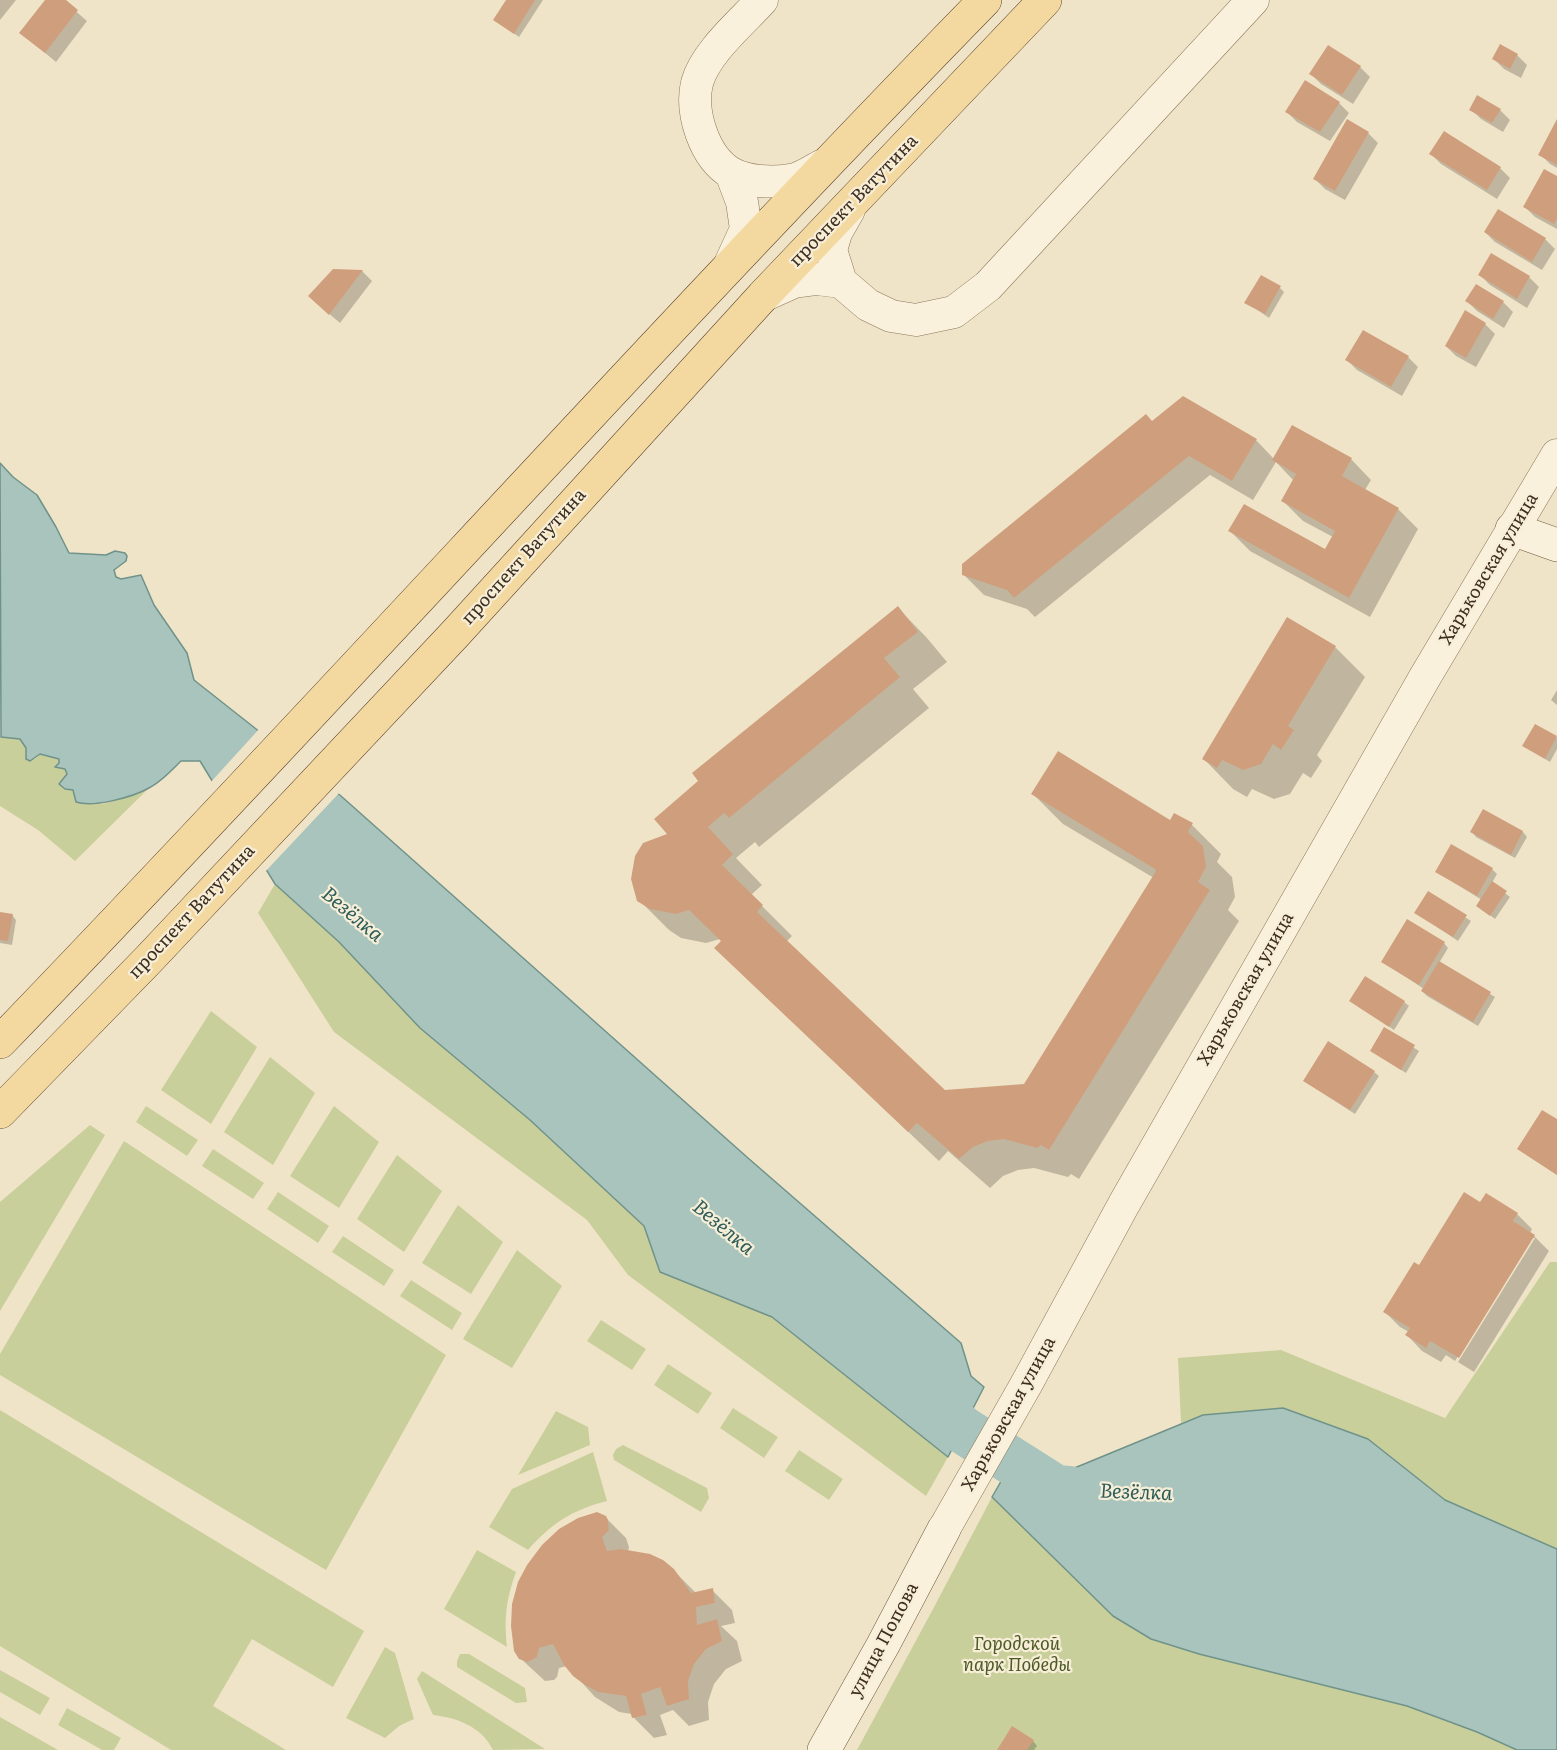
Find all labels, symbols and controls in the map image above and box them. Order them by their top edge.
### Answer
street label: проспект Ватутина [785,130,923,272]
street label: проспект Ватутина [457,485,591,629]
street label: Харьковская улица [1435,489,1543,649]
street label: проспект Ватутина [124,840,260,984]
water label: Везёлка [316,882,388,948]
street label: Харьковская улица [1193,909,1299,1069]
water label: Везёлка [687,1195,759,1261]
street label: Харьковская улица [958,1333,1060,1495]
water label: Везёлка [1099,1480,1173,1506]
street label: улица Попова [845,1579,923,1701]
park label: Городской парк Победы [963,1634,1071,1676]

